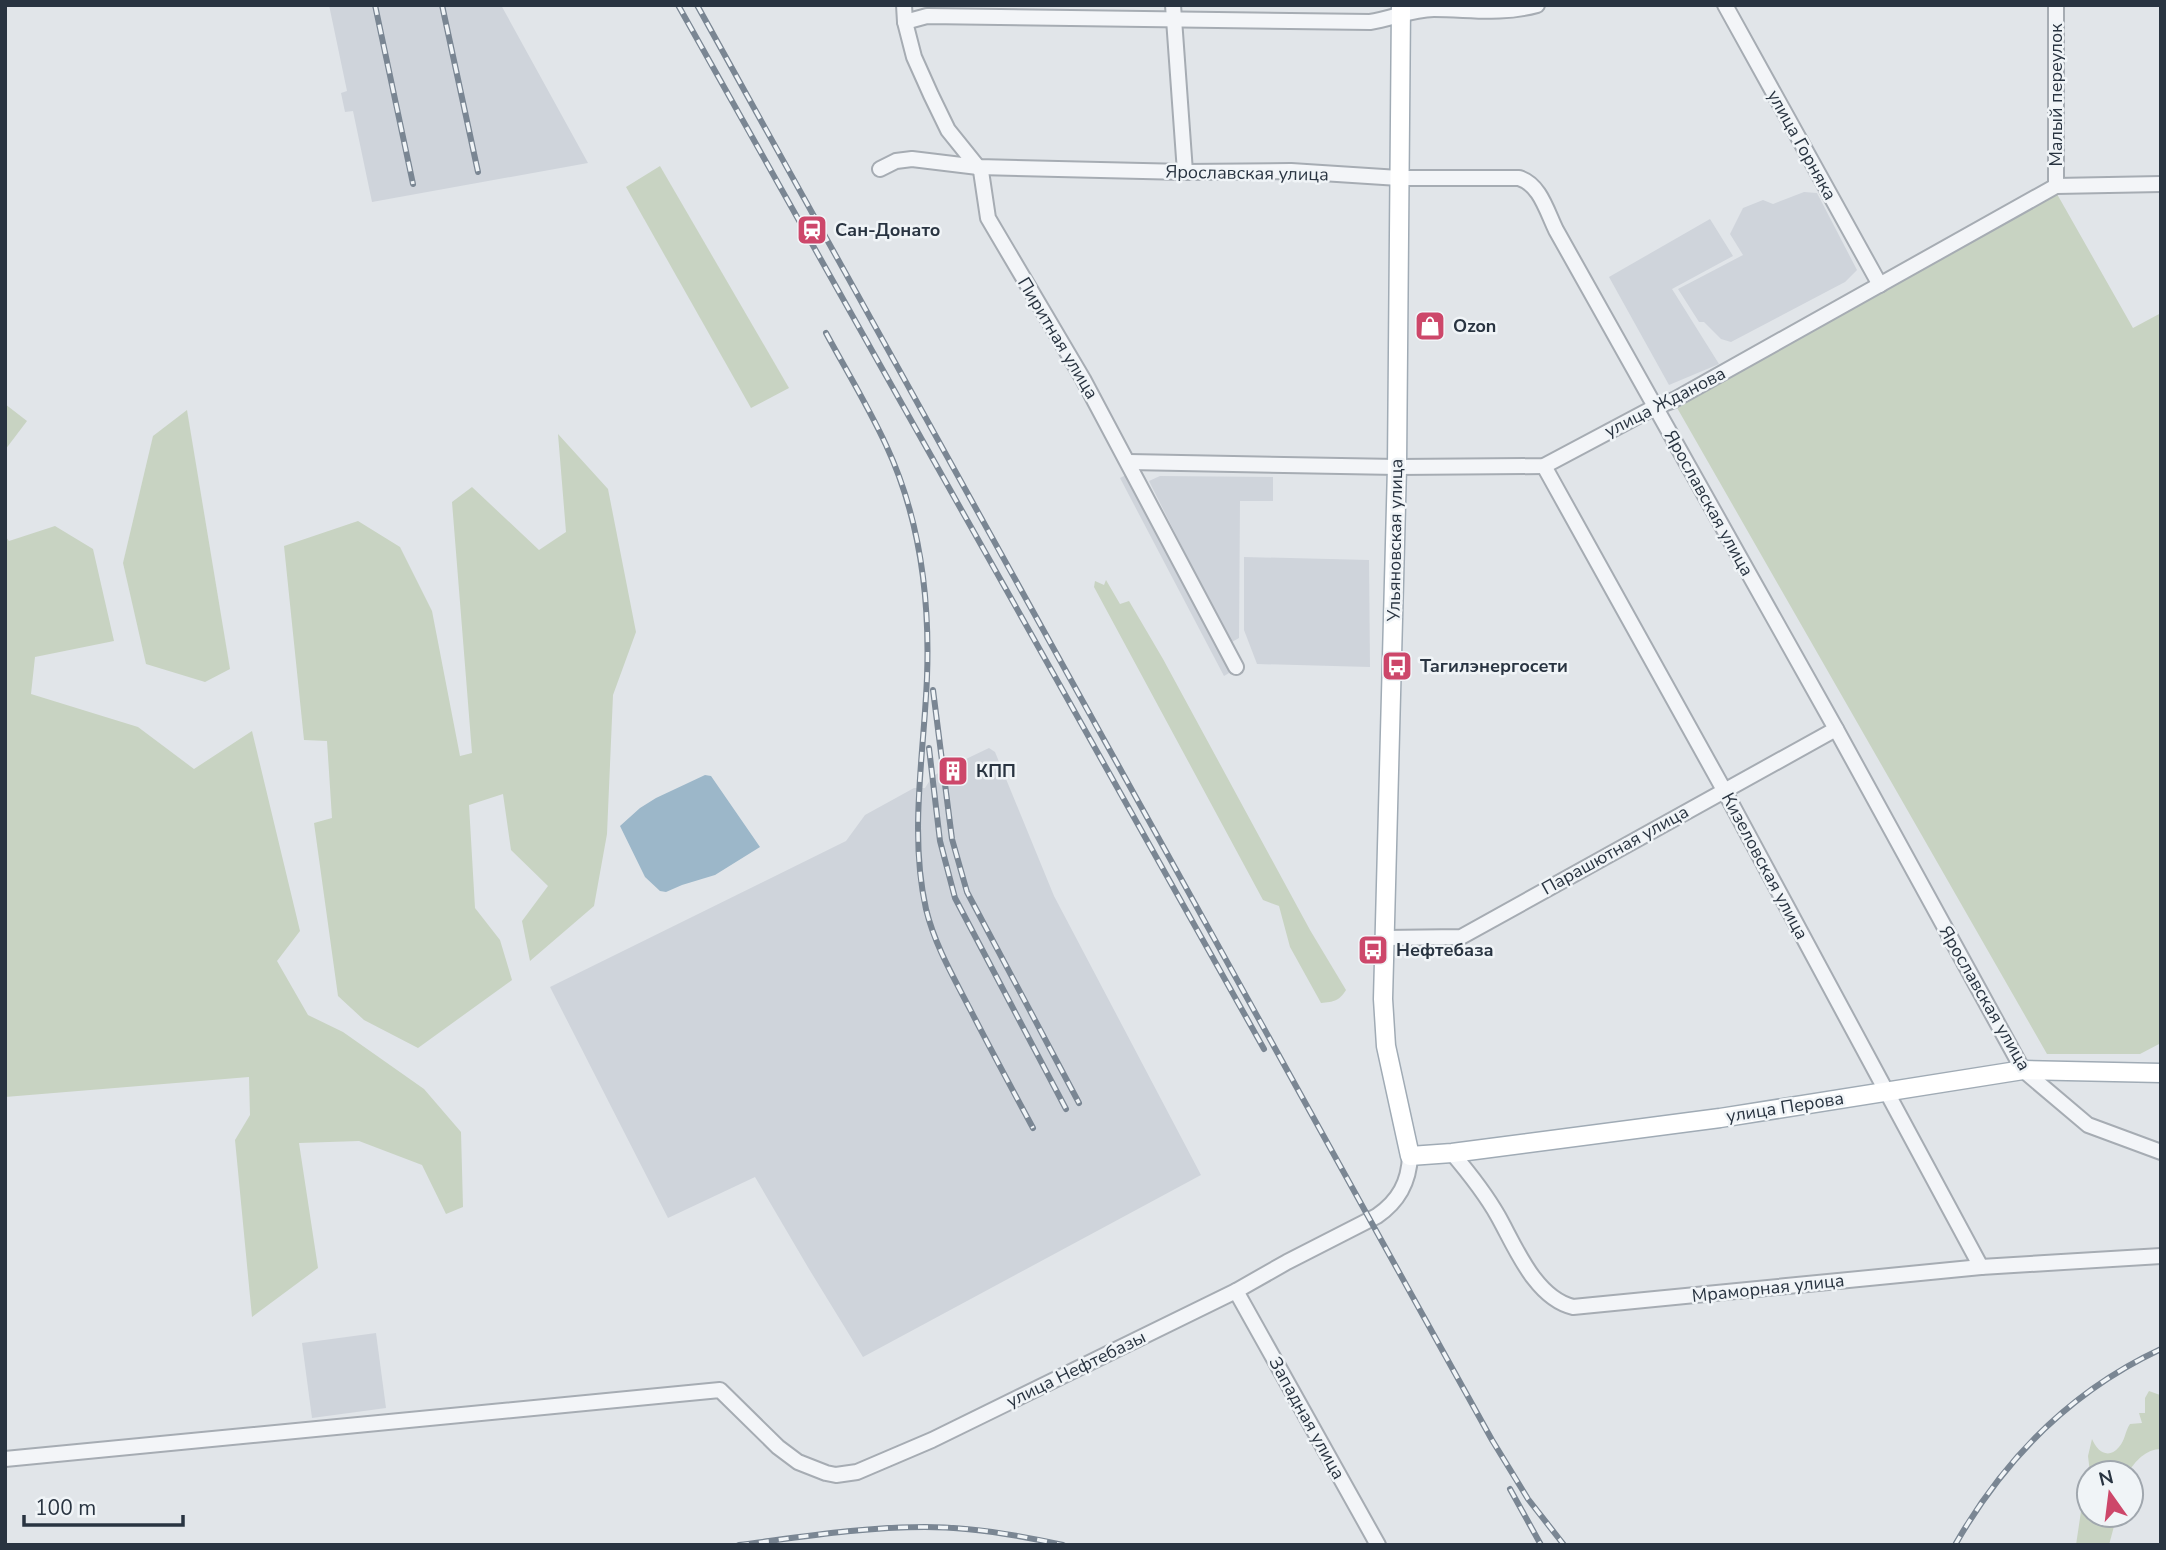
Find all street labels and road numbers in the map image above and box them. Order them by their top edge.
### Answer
street label: Малый переулок [2044,23,2068,167]
street label: улица Горняка [1762,86,1842,204]
street label: Ярославская улица [1165,160,1329,186]
street label: Пиритная улица [1012,273,1104,403]
street label: улица Жданова [1600,361,1730,443]
street label: Ярославская улица [1659,426,1759,580]
street label: Ульяновская улица [1382,458,1408,623]
street label: Кизеловская улица [1716,788,1814,944]
street label: Парашютная улица [1537,800,1693,900]
street label: Ярославская улица [1934,921,2036,1075]
street label: улица Перова [1725,1086,1845,1128]
street label: Мраморная улица [1691,1268,1845,1308]
street label: улица Нефтебазы [1002,1325,1150,1413]
street label: Западная улица [1263,1352,1351,1484]

